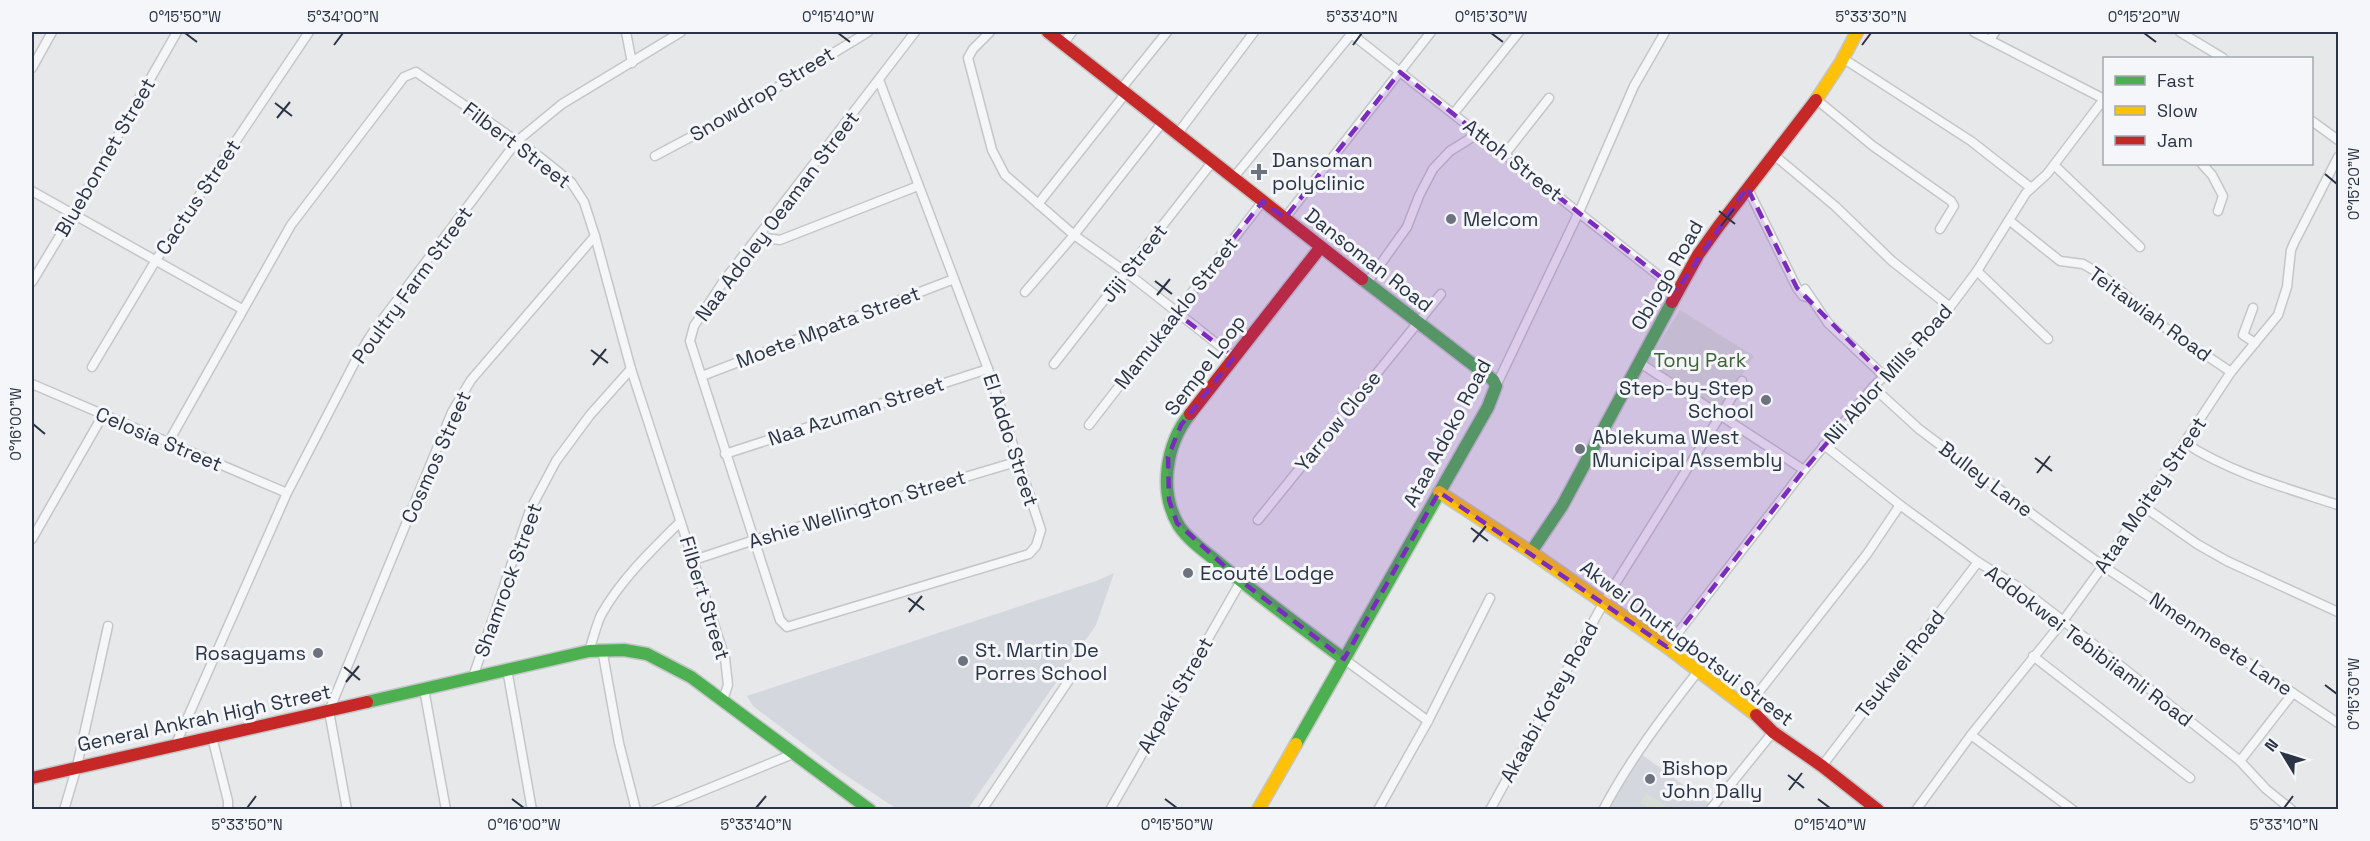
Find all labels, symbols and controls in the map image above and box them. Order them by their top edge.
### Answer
text: 0°15'50"W [149,7,221,26]
text: 5°34'00"N [307,7,379,26]
text: 0°15'40"W [802,7,874,26]
text: 5°33'40"N [1326,7,1398,26]
text: 0°15'30"W [1455,7,1527,26]
text: 5°33'30"N [1835,7,1907,26]
text: 0°15'20"W [2108,7,2180,26]
street label: Snowdrop Street [685,41,839,147]
legend [2103,57,2313,165]
text: Fast [2157,69,2194,92]
street label: Bluebonnet Street [49,73,161,241]
street label: Filbert Street [458,96,576,194]
text: Slow [2157,99,2198,122]
street label: Naa Adoley Oeaman Street [689,106,865,326]
street label: Attoh Street [1458,113,1568,207]
text: Jam [2157,129,2193,152]
street label: Cactus Street [150,134,246,260]
place label: Dansoman polyclinic [1272,147,1373,196]
text: 0°15'20"W [2344,148,2363,220]
marker: Dansoman polyclinic [1250,163,1268,181]
street label: Poultry Farm Street [346,201,478,369]
street label: Dansoman Road [1300,202,1438,318]
place label: Melcom [1463,206,1539,232]
marker: Melcom [1444,212,1458,226]
street label: Oblogo Road [1625,215,1709,335]
street label: Jiji Street [1095,218,1173,308]
street label: Mamukaaklo Street [1109,232,1243,394]
street label: Teitawiah Road [2083,261,2217,367]
street label: Moete Mpata Street [732,280,924,374]
street label: Nii Ablor Mills Road [1818,298,1958,450]
street label: Sempe Loop [1159,309,1251,421]
park label: Tony Park [1653,347,1747,373]
street label: Ataa Adoko Road [1397,355,1497,511]
street label: Yarrow Close [1289,365,1387,477]
street label: Naa Azuman Street [765,370,947,452]
street label: El Addo Street [977,370,1045,510]
place label: Step-by-Step School [1619,375,1754,424]
text: 0°16'00"W [6,387,25,461]
street label: Cosmos Street [395,387,477,527]
marker: Step-by-Step School [1759,393,1773,407]
street label: Celosia Street [92,401,226,477]
street label: Ataa Moitey Street [2088,412,2212,578]
place label: Ablekuma West Municipal Assembly [1592,424,1782,473]
street label: Bulley Lane [1934,435,2038,523]
marker: Ablekuma West Municipal Assembly [1573,442,1587,456]
street label: Ashie Wellington Street [745,464,969,554]
street label: Shamrock Street [468,500,548,660]
street label: Filbert Street [674,533,736,663]
street label: Akwei Onufugbotsui Street [1575,554,1799,732]
street label: Addokwei Tebibiiamli Road [1980,559,2198,733]
place label: Ecouté Lodge [1200,560,1334,586]
marker: Ecouté Lodge [1181,566,1195,580]
street label: Nmenmeete Lane [2144,586,2298,702]
street label: Tsukwei Road [1850,605,1950,723]
street label: Akaabi Kotey Road [1494,617,1604,787]
street label: Akpaki Street [1131,632,1219,758]
place label: St. Martin De Porres School [975,637,1107,686]
place label: Rosagyams [195,640,306,666]
marker: Rosagyams [311,646,325,660]
marker: St. Martin De Porres School [956,654,970,668]
text: 0°15'30"W [2344,658,2363,730]
street label: General Ankrah High Street [75,678,333,758]
north arrow [2253,724,2313,784]
text: N [2260,734,2283,756]
place label: Bishop John Dally [1662,755,1762,804]
marker: Bishop John Dally [1643,772,1657,786]
text: 5°33'50"N [211,815,283,834]
text: 0°16'00"W [487,815,561,834]
text: 5°33'40"N [720,815,792,834]
text: 0°15'50"W [1141,815,1213,834]
text: 0°15'40"W [1794,815,1866,834]
text: 5°33'10"N [2250,815,2318,834]

